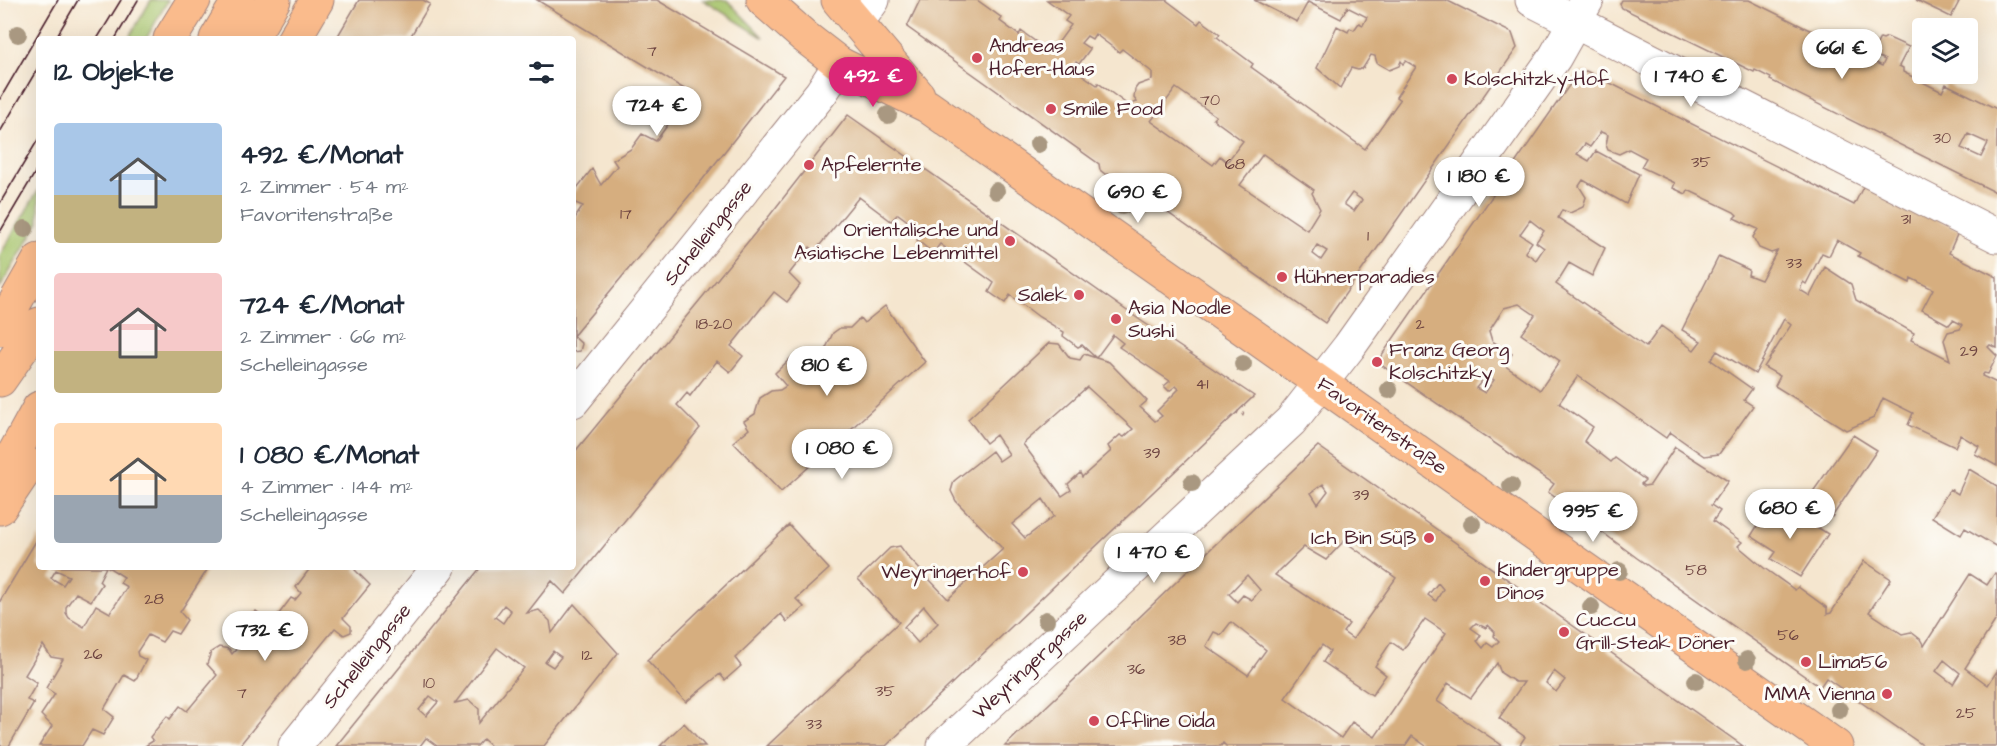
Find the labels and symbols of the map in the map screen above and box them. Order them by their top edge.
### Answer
pin: 661 € [1800,29,1884,80]
place label: Andreas Hofer-Haus [989,32,1095,83]
house number: 7 [647,40,657,62]
marker: Andreas Hofer-Haus [970,51,984,65]
pin: 492 € [831,57,915,108]
pin: 1 740 € [1636,57,1746,108]
place label: Kolschitzky-Hof [1464,65,1609,94]
marker: Kolschitzky-Hof [1445,72,1459,86]
pin: 724 € [615,86,699,137]
house number: 70 [1200,89,1220,111]
place label: Smile Food [1063,95,1163,123]
marker: Smile Food [1044,102,1058,116]
house number: 30 [1933,127,1951,149]
place label: Apfelernte [821,151,922,179]
house number: 35 [1691,151,1711,173]
house number: 68 [1225,153,1245,175]
pin: 1 180 € [1424,157,1534,208]
marker: Apfelernte [802,158,816,172]
pin: 690 € [1096,173,1180,224]
street label: Schelleingasse [657,174,760,292]
house number: 17 [620,203,632,225]
house number: 31 [1901,208,1911,230]
place label: Orientalische und Asiatische Lebenmittel [794,216,998,267]
house number: 1 [1367,225,1369,247]
marker: Orientalische und Asiatische Lebenmittel [1003,234,1017,248]
house number: 33 [1786,252,1802,274]
place label: Hühnerparadies [1294,263,1435,291]
marker: Hühnerparadies [1275,270,1289,284]
place label: Salek [1018,281,1067,309]
marker: Salek [1072,288,1086,302]
place label: Asia Noodle Sushi [1128,294,1232,345]
marker: Asia Noodle Sushi [1109,312,1123,326]
house number: 18-20 [696,313,732,335]
house number: 2 [1415,313,1425,335]
place label: Franz Georg Kolschitzky [1389,336,1509,388]
house number: 29 [1960,340,1978,362]
pin: 810 € [785,346,869,397]
marker: Franz Georg Kolschitzky [1370,355,1384,369]
street label: Favoritenstraße [1311,371,1453,481]
house number: 41 [1196,373,1208,395]
pin: 1 080 € [787,429,897,480]
house number: 39 [1143,442,1161,464]
house number: 39 [1352,484,1370,506]
pin: 680 € [1748,489,1832,540]
pin: 995 € [1551,492,1635,543]
place label: Ich Bin Süß [1311,524,1417,552]
marker: Ich Bin Süß [1422,531,1436,545]
pin: 1 470 € [1099,533,1209,584]
place label: Kindergruppe Dinos [1497,556,1619,607]
place label: Weyringerhof [881,558,1011,587]
house number: 58 [1685,559,1707,581]
marker: Weyringerhof [1016,565,1030,579]
marker: Kindergruppe Dinos [1478,574,1492,588]
house number: 28 [144,588,164,610]
street label: Schelleingasse [316,597,419,715]
street label: Weyringergasse [966,604,1095,727]
place label: Cuccu Grill-Steak Döner [1576,606,1735,657]
pin: 732 € [223,611,307,662]
house number: 56 [1777,624,1799,646]
marker: Cuccu Grill-Steak Döner [1557,625,1571,639]
house number: 38 [1168,629,1186,651]
house number: 26 [83,643,103,665]
house number: 12 [581,644,593,666]
place label: Lima56 [1818,648,1888,676]
marker: Lima56 [1799,655,1813,669]
house number: 36 [1127,658,1145,680]
house number: 10 [423,672,435,694]
house number: 35 [875,680,895,702]
place label: MMA Vienna [1765,680,1875,708]
house number: 7 [237,682,247,704]
marker: MMA Vienna [1880,687,1894,701]
house number: 25 [1956,702,1977,724]
place label: Offline Oida [1106,707,1215,735]
house number: 33 [806,713,822,735]
marker: Offline Oida [1087,714,1101,728]

